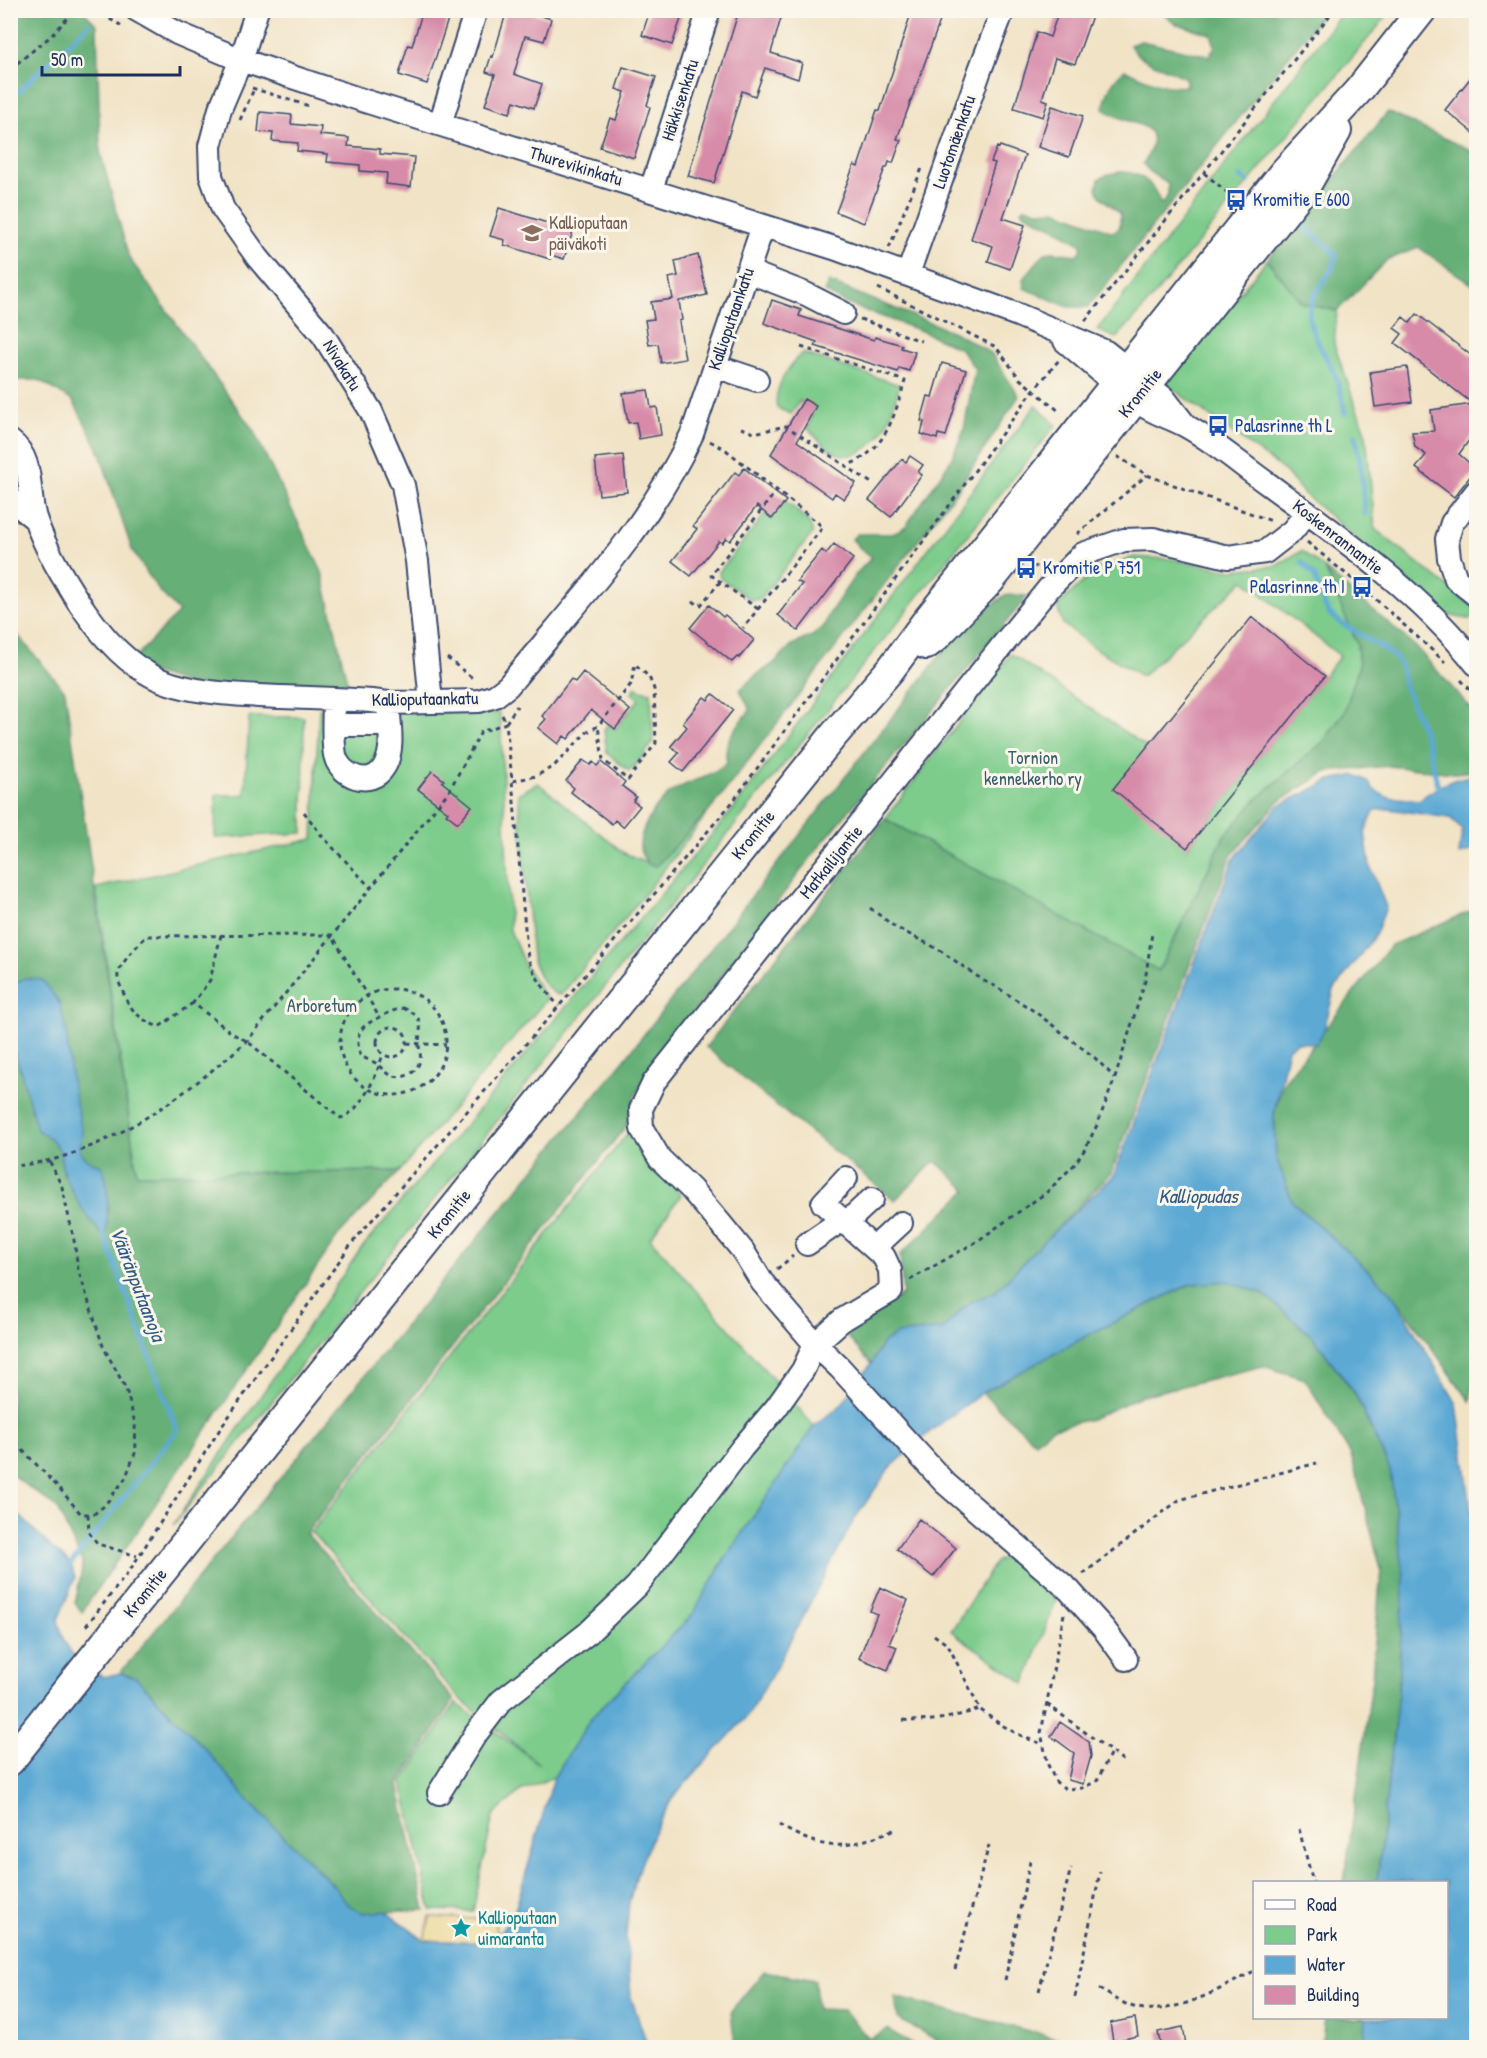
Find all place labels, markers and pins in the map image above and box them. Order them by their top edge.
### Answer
place label: Kromitie E 600 [1253,187,1350,212]
bus stop icon: Kromitie E 600 [1224,188,1248,212]
place label: Kallioputaan päiväkoti [549,210,628,256]
school or university icon: Kallioputaan päiväkoti [520,221,544,245]
place label: Palasrinne th L [1235,413,1333,438]
bus stop icon: Palasrinne th L [1206,414,1230,438]
place label: Kromitie P 751 [1043,555,1140,580]
bus stop icon: Kromitie P 751 [1014,556,1038,580]
place label: Palasrinne th I [1250,574,1345,599]
bus stop icon: Palasrinne th I [1350,575,1374,599]
place label: Kallioputaan uimaranta [478,1905,557,1951]
place icon: Kallioputaan uimaranta [449,1916,473,1940]

